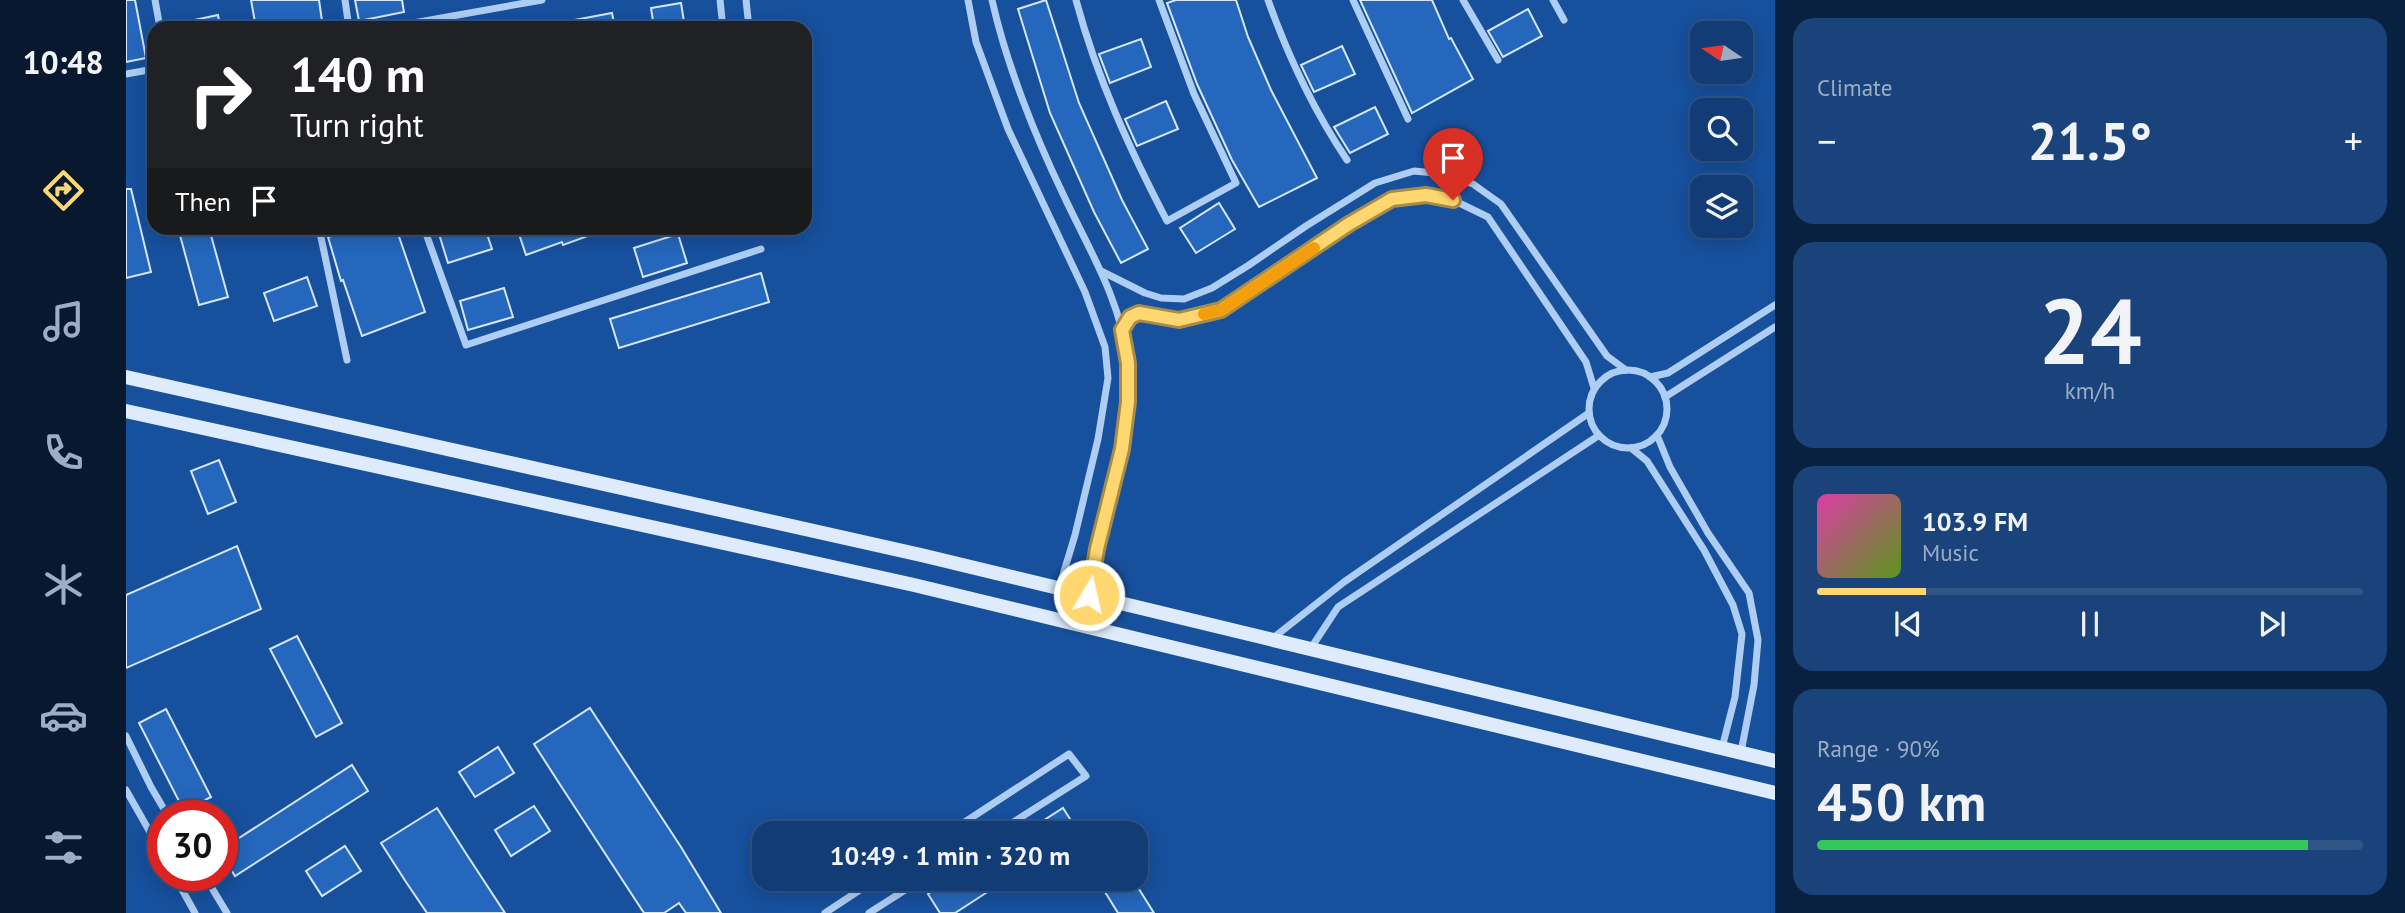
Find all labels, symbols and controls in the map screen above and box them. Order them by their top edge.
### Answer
north arrow [1690,21,1754,84]
map controls [1690,21,1753,238]
text: 10:48 [22,41,104,83]
text: 140 m [290,42,425,106]
icon: right [175,49,266,140]
text: Climate [1817,73,1892,102]
button: search [1690,98,1753,161]
text: Turn right [290,104,424,146]
text: 21.5° [2028,107,2152,174]
text: − [1817,116,1836,165]
text: + [2344,116,2363,165]
pin [1423,128,1483,200]
icon: arrive [1434,139,1472,177]
icon: directions [39,166,88,215]
button: layers [1690,175,1753,238]
icon: arrive [245,182,283,220]
text: Then [175,185,231,218]
text: 24 [2038,271,2142,389]
icon: music [39,297,88,346]
text: km/h [2065,376,2115,405]
icon: phone [39,428,88,477]
text: 103.9 FM [1922,505,2028,538]
text: Music [1922,538,1979,567]
position arrow [1052,558,1126,632]
icon: climate [39,560,88,609]
icon: previous [1889,605,1927,643]
icon: pause [2071,605,2109,643]
icon: next [2253,605,2291,643]
icon: car [39,691,88,740]
text: Range · 90% [1817,734,1940,763]
text: 450 km [1817,768,1986,835]
speed limit sign: 30 [147,800,238,891]
icon: filters [39,823,88,872]
text: 10:49 · 1 min · 320 m [830,839,1070,872]

